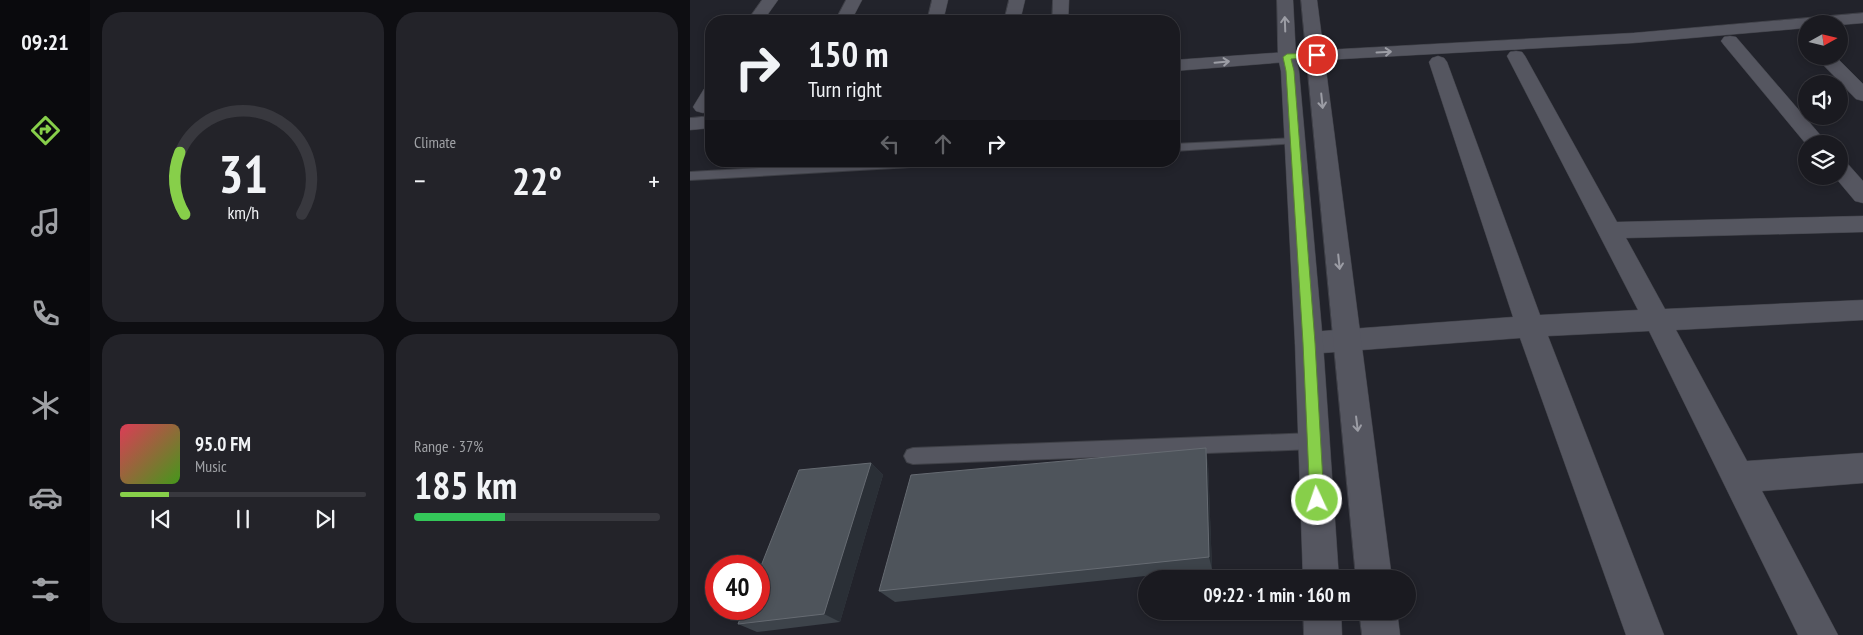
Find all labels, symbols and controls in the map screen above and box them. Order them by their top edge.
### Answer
north arrow [1798,15,1848,65]
map controls [1798,15,1848,185]
one-way arrow [1281,16,1290,32]
text: 09:21 [21,28,69,56]
text: 150 m [808,31,889,77]
pin [1296,34,1338,76]
icon: right [725,35,790,100]
icon: arrive [1303,41,1331,69]
one-way arrow [1376,47,1392,56]
one-way arrow [1214,57,1230,67]
text: Turn right [808,75,882,103]
button: sound [1798,75,1848,125]
one-way arrow [1317,92,1326,108]
icon: directions [28,113,63,148]
icon: left [876,130,904,158]
icon: ahead [929,130,957,158]
icon: right [982,130,1010,158]
text: Climate [414,132,456,152]
button: layers [1798,135,1848,185]
text: 31 [218,140,268,207]
text: 22° [512,156,562,205]
text: − [414,162,426,199]
text: + [648,162,660,199]
text: km/h [227,201,259,224]
icon: music [28,205,63,240]
one-way arrow [1334,254,1344,270]
icon: phone [28,296,63,331]
icon: climate [28,388,63,423]
one-way arrow [1352,415,1362,431]
text: 95.0 FM [195,432,251,456]
text: Range · 37% [414,436,483,456]
text: Music [195,456,227,476]
text: 185 km [414,460,517,509]
position arrow [1290,473,1342,525]
icon: car [28,480,63,515]
icon: previous [147,505,175,533]
icon: pause [229,505,257,533]
icon: next [311,505,339,533]
speed limit sign: 40 [705,555,770,620]
icon: filters [28,572,63,607]
text: 09:22 · 1 min · 160 m [1204,583,1350,607]

